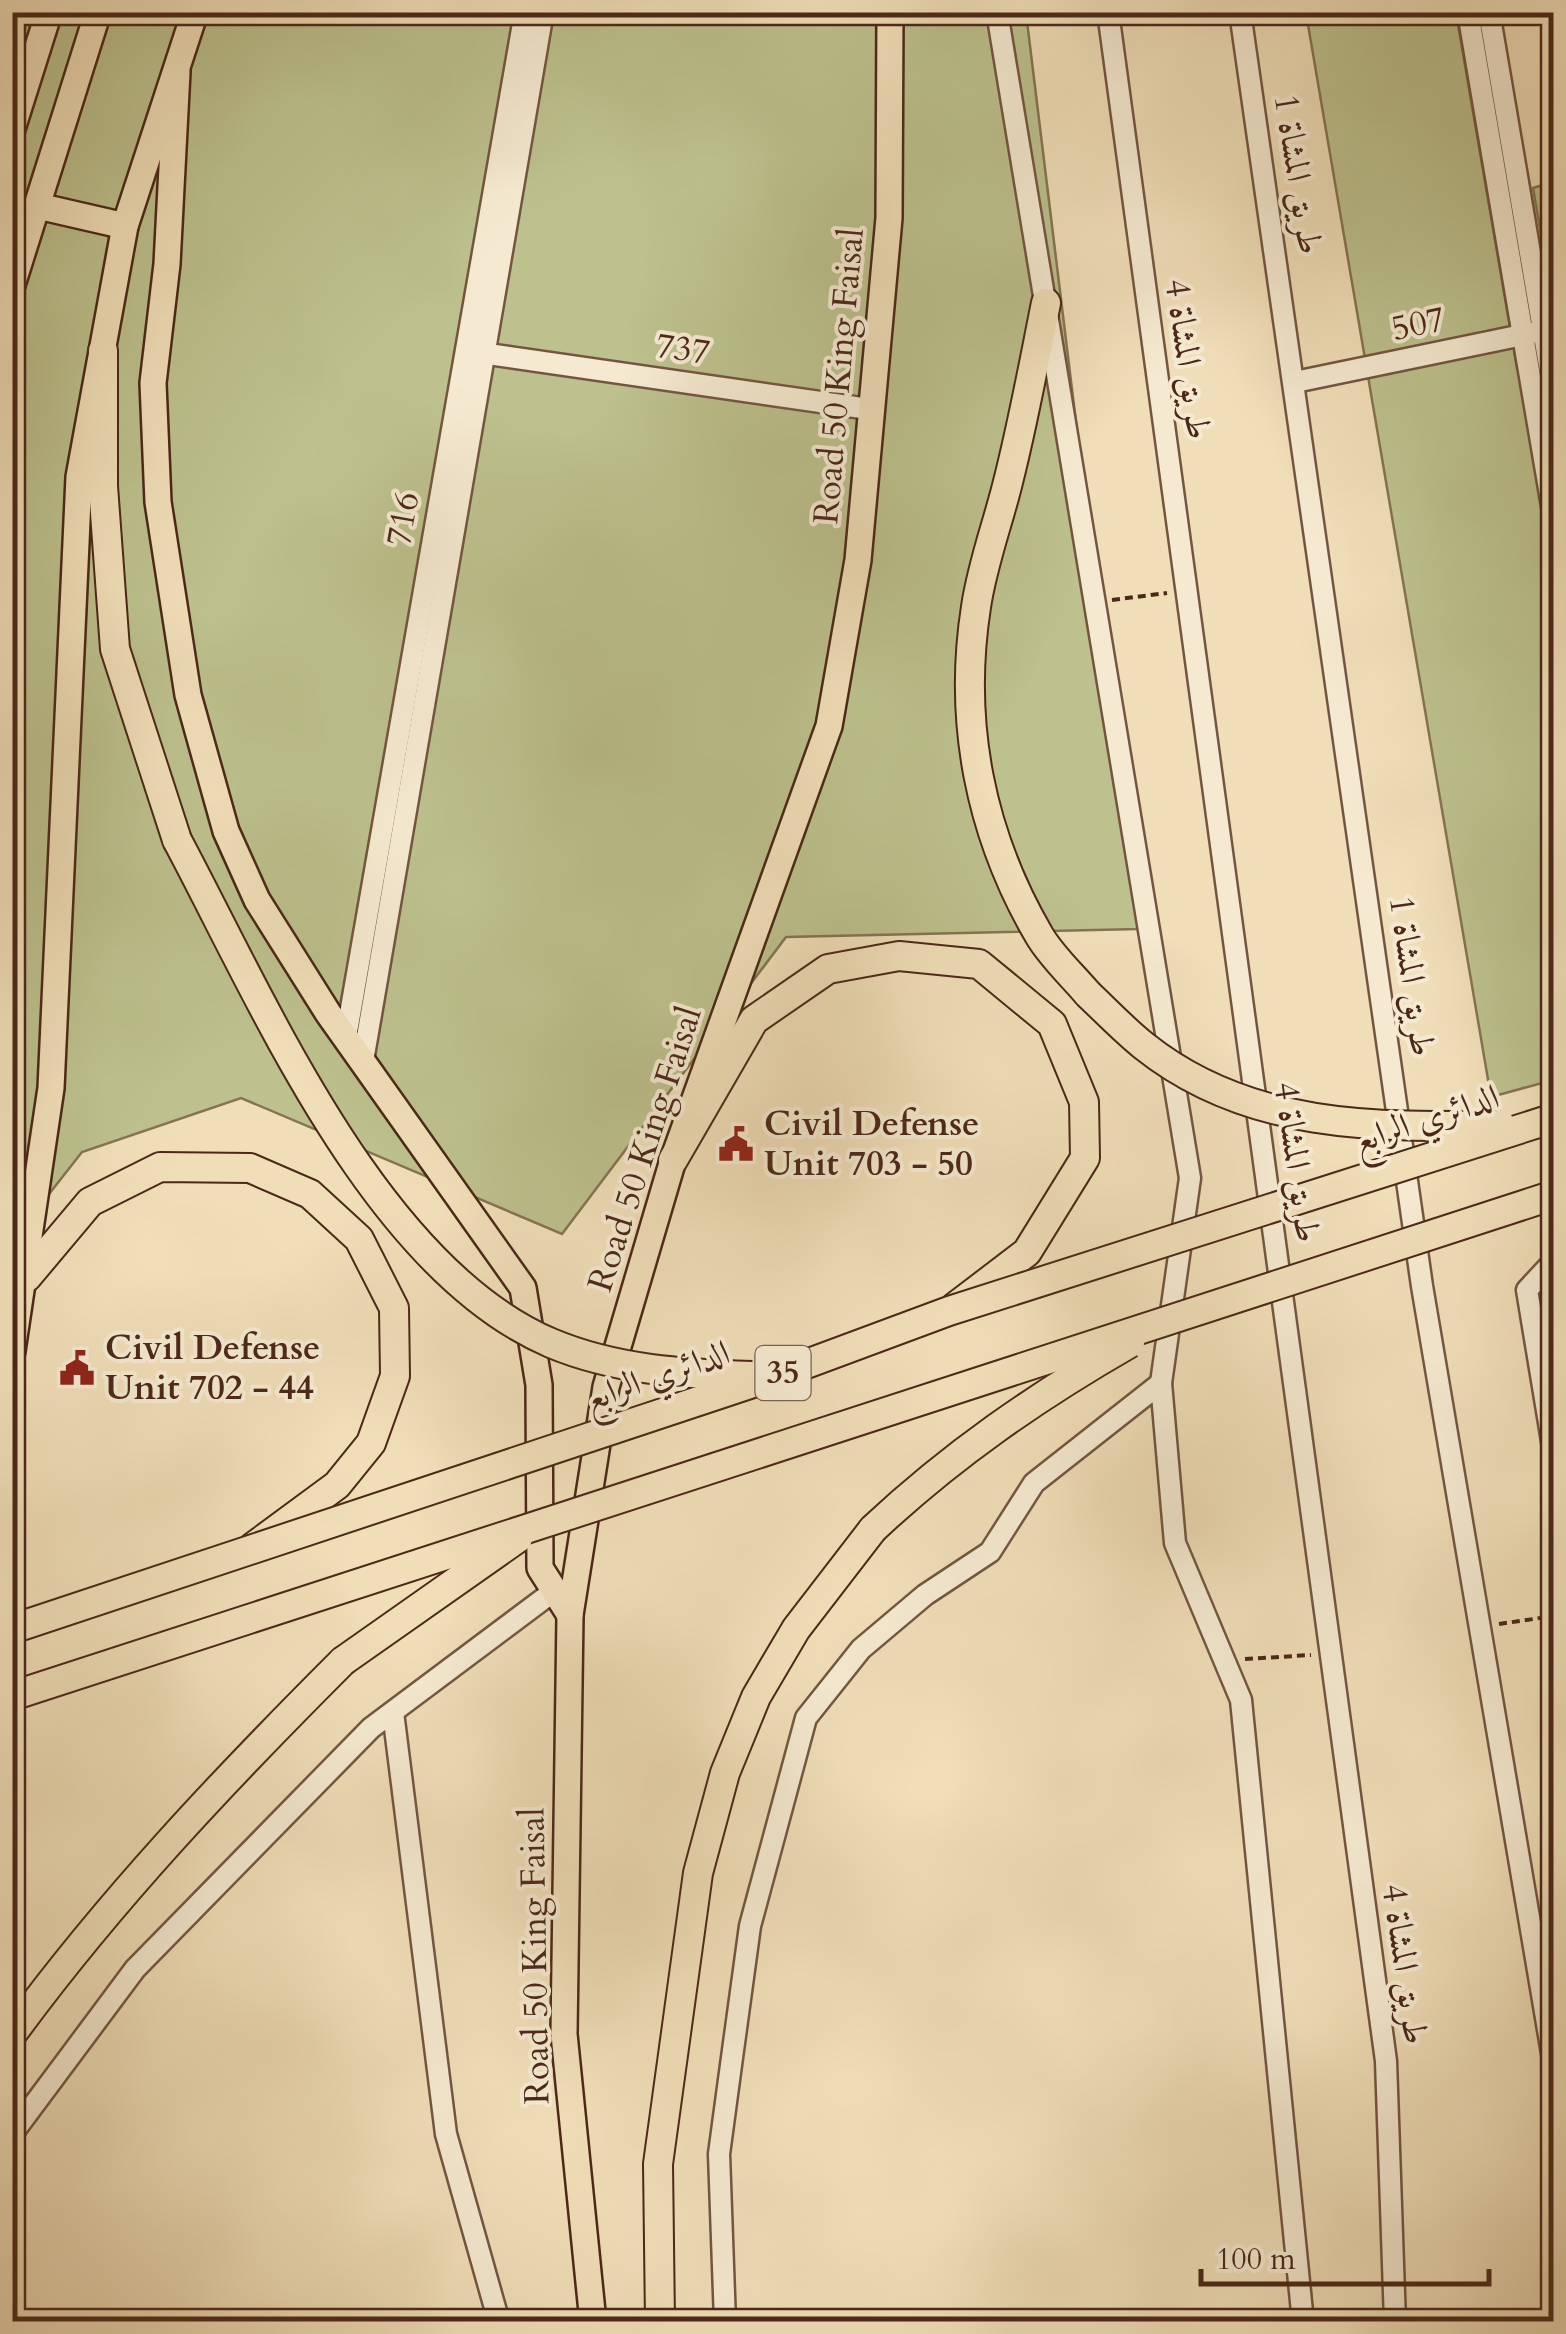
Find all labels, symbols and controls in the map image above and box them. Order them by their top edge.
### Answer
street label: طريق المشاة 1 [1262,90,1334,258]
street label: Road 50 King Faisal [802,226,876,526]
street label: طريق المشاة 4 [1153,276,1223,442]
street label: 507 [1387,295,1449,353]
street label: 737 [653,321,713,377]
street label: 716 [375,488,431,550]
street label: طريق المشاة 1 [1377,893,1447,1059]
street label: Road 50 King Faisal [576,1000,714,1298]
street label: الدائري الرابع [1347,1073,1507,1171]
street label: طريق المشاة 4 [1262,1079,1332,1245]
place label: Civil Defense Unit 703 - 50 [764,1100,979,1188]
public building icon: Civil Defense Unit 703 - 50 [717,1125,755,1163]
place label: Civil Defense Unit 702 - 44 [105,1324,320,1412]
street label: الدائري الرابع [578,1329,738,1429]
road number: 35 [756,1346,810,1400]
public building icon: Civil Defense Unit 702 - 44 [58,1349,96,1387]
street label: Road 50 King Faisal [508,1807,562,2105]
street label: طريق المشاة 4 [1370,1881,1440,2047]
scale bar [1201,2224,1488,2286]
text: 100 m [1216,2239,1296,2280]

